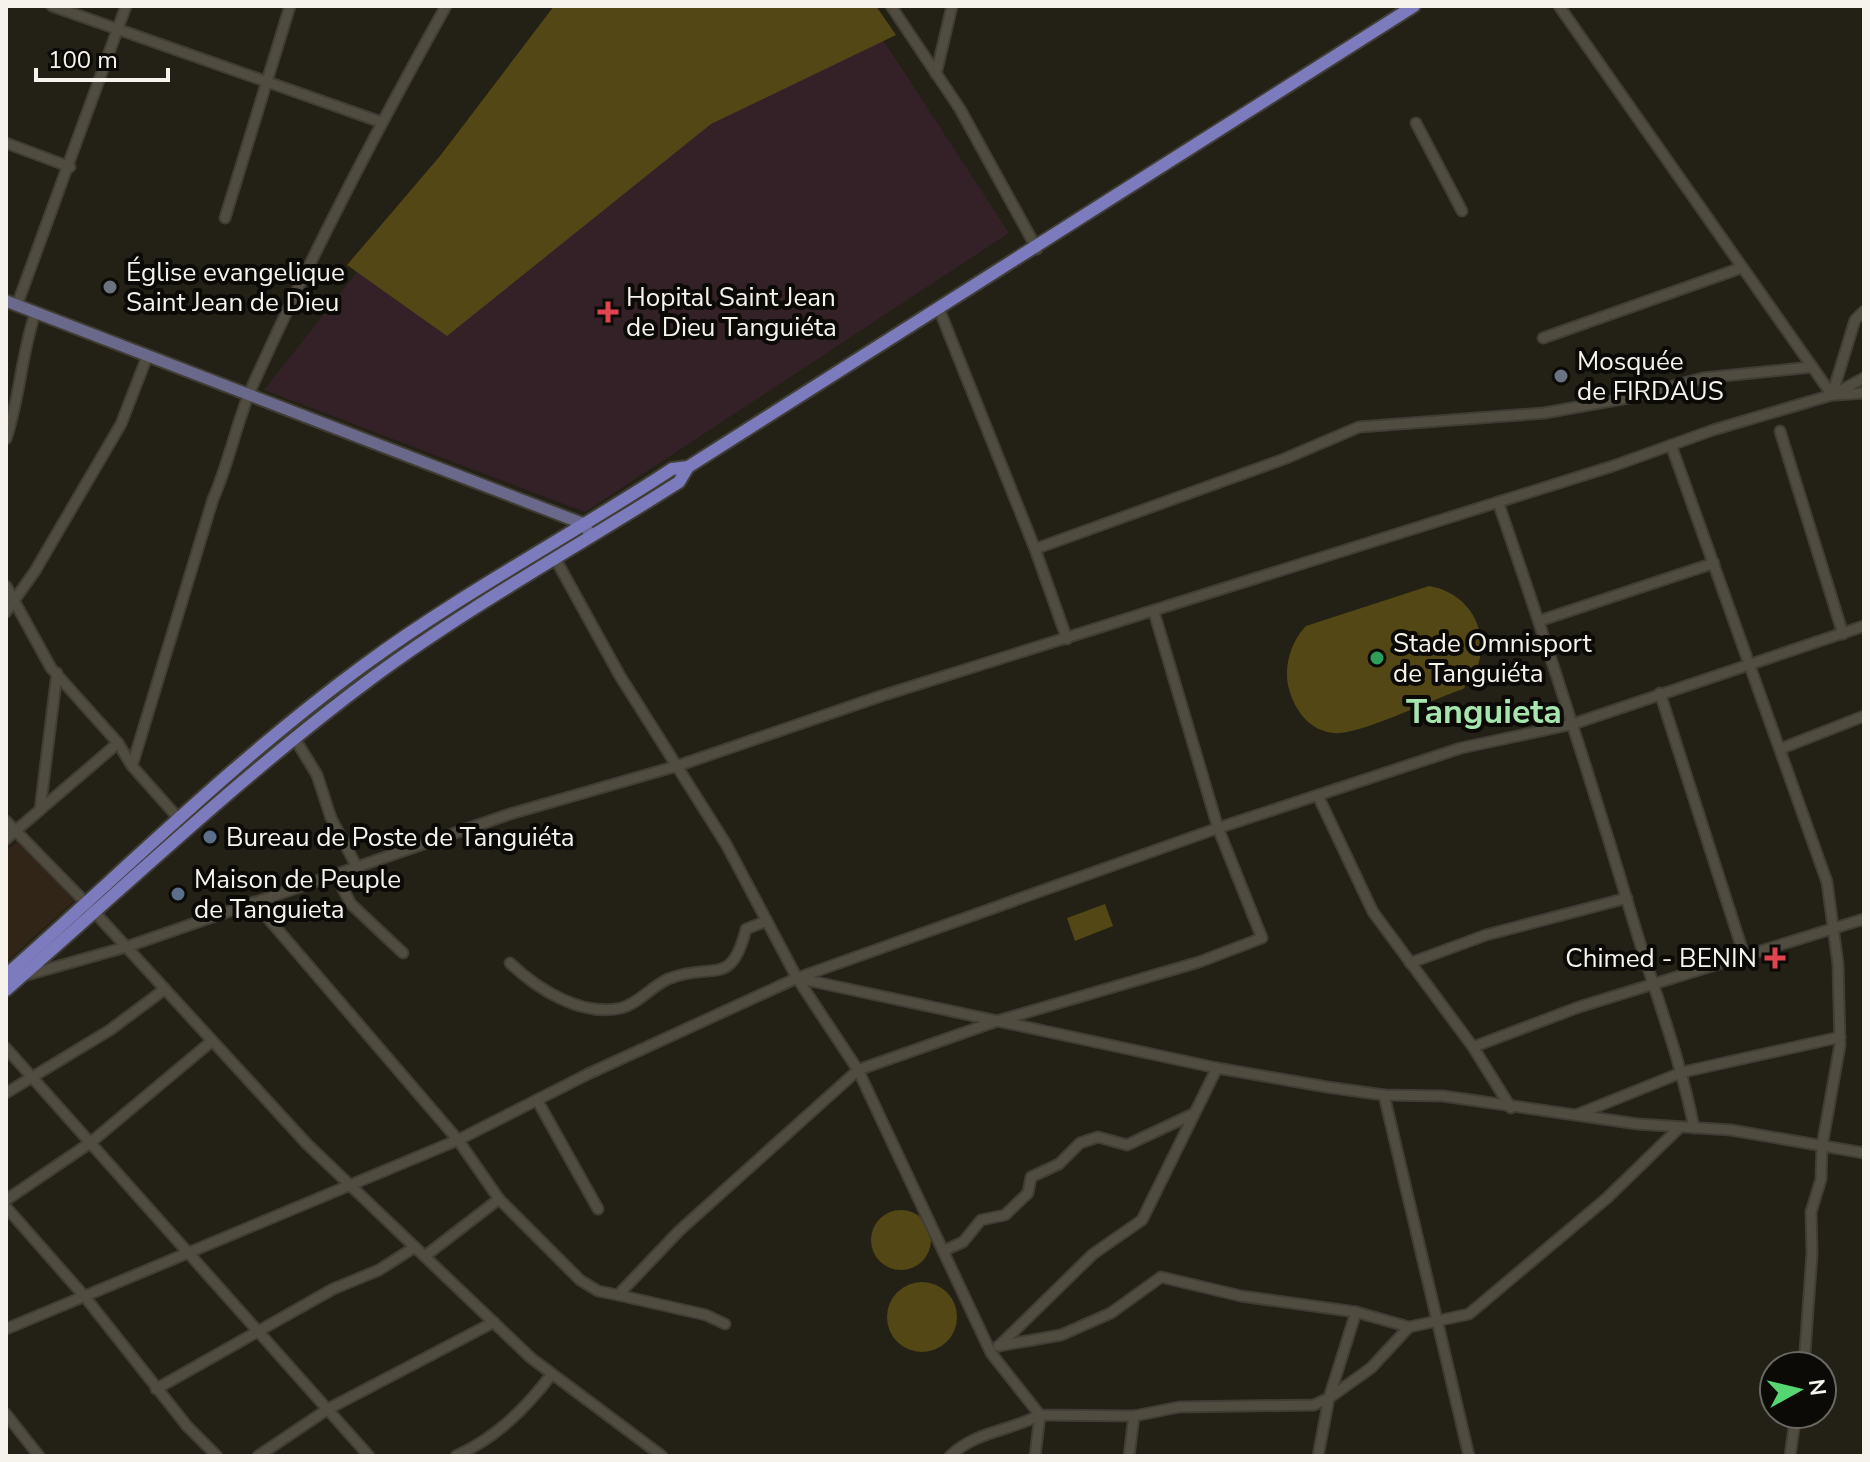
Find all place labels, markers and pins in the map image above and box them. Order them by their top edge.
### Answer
place label: Église evangelique Saint Jean de Dieu [126,255,345,320]
marker: Église evangelique Saint Jean de Dieu [101,278,119,296]
place label: Hopital Saint Jean de Dieu Tanguiéta [626,280,837,345]
marker: Hopital Saint Jean de Dieu Tanguiéta [597,301,619,323]
place label: Mosquée de FIRDAUS [1577,344,1724,409]
marker: Mosquée de FIRDAUS [1552,367,1570,385]
place label: Stade Omnisport de Tanguiéta [1393,626,1593,691]
marker: Stade Omnisport de Tanguiéta [1368,649,1386,667]
place label: Bureau de Poste de Tanguiéta [226,820,575,855]
marker: Bureau de Poste de Tanguiéta [201,828,219,846]
place label: Maison de Peuple de Tanguieta [194,862,401,927]
marker: Maison de Peuple de Tanguieta [169,885,187,903]
place label: Chimed - BENIN [1565,941,1757,976]
marker: Chimed - BENIN [1764,947,1786,969]

